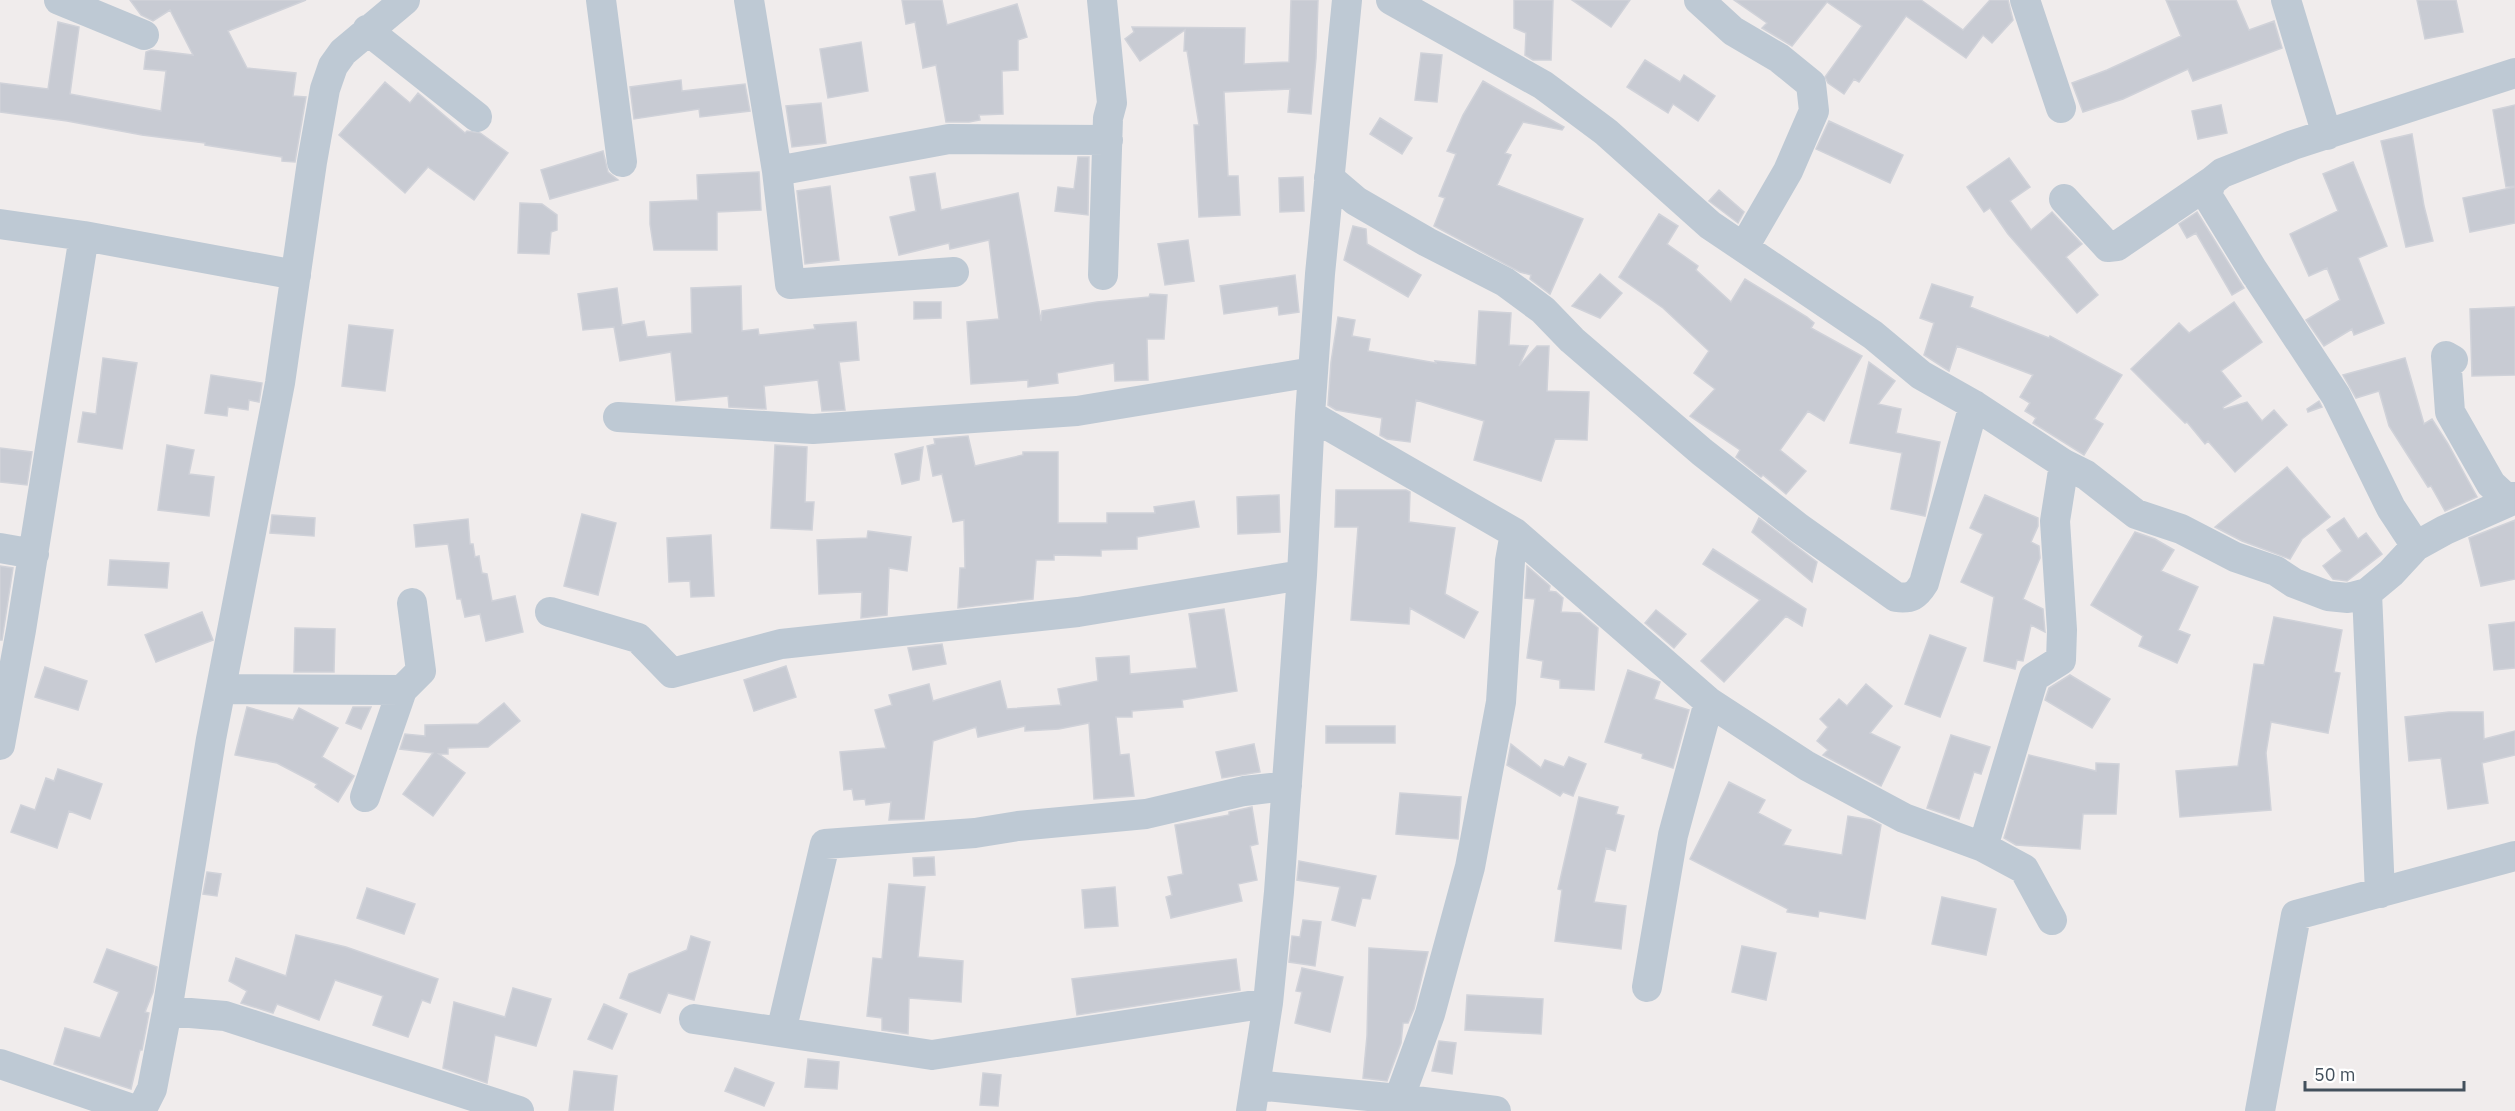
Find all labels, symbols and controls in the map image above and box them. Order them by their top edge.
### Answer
scale bar [2305,1054,2464,1092]
text: 50 m [2314,1063,2356,1086]

